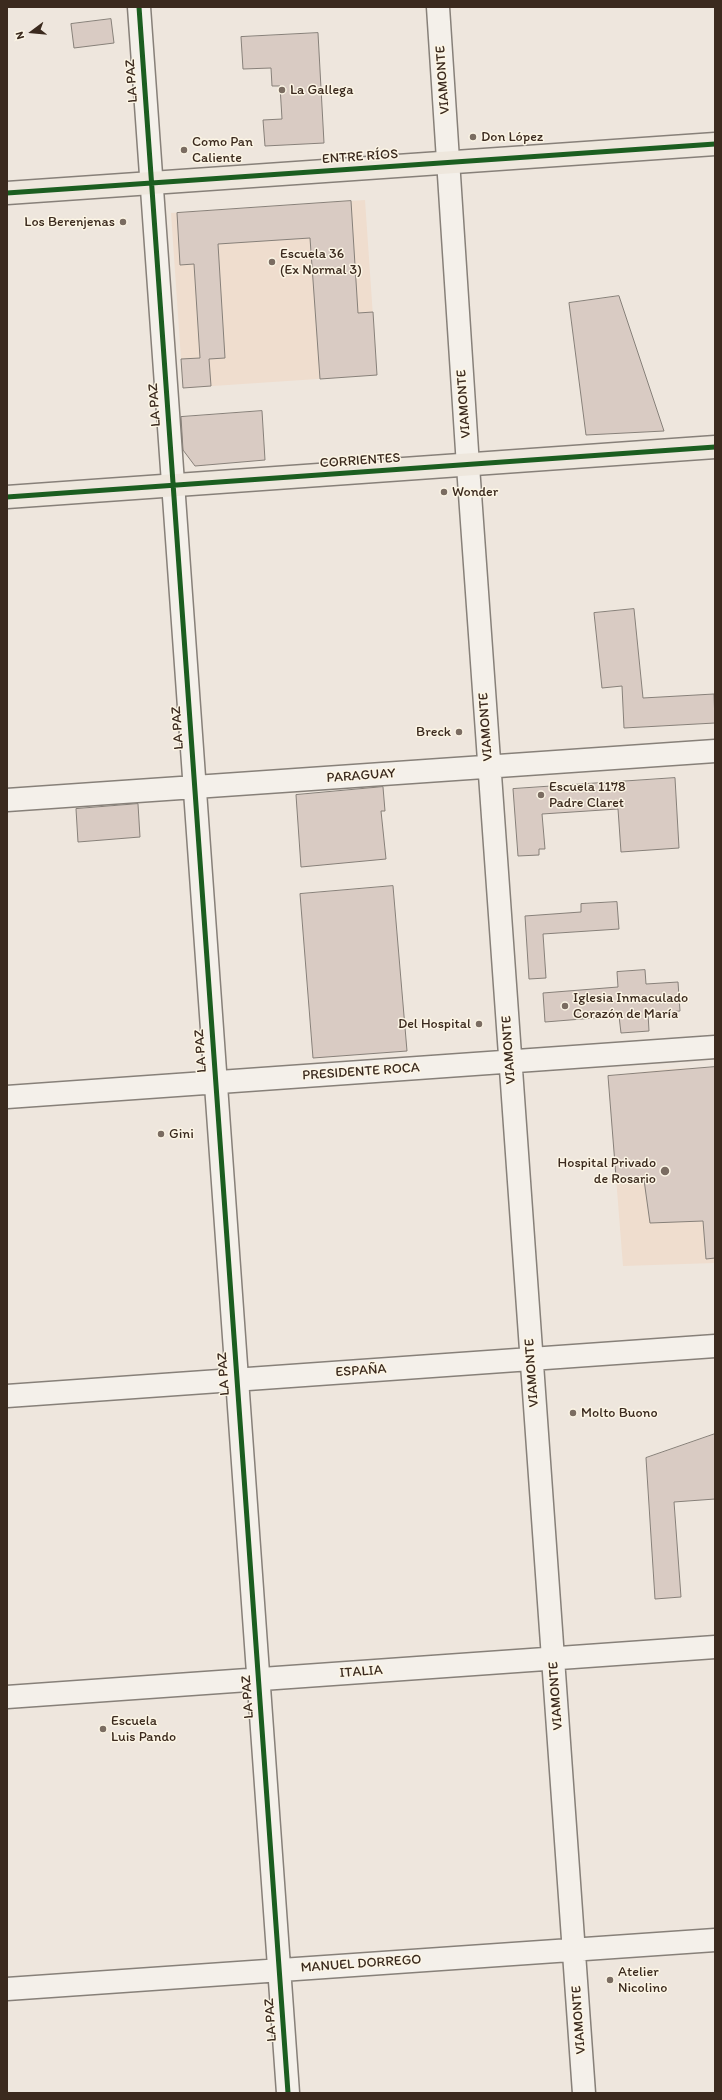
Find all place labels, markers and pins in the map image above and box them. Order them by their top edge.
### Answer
place label: La Gallega [290,82,353,98]
marker: La Gallega [277,85,287,95]
place label: Don López [481,129,543,145]
marker: Don López [468,132,478,142]
place label: Como Pan Caliente [192,134,253,166]
marker: Como Pan Caliente [179,145,189,155]
place label: Los Berenjenas [24,214,115,230]
marker: Los Berenjenas [118,217,128,227]
place label: Escuela 36 (Ex Normal 3) [280,246,362,278]
marker: Escuela 36 (Ex Normal 3) [267,257,277,267]
place label: Wonder [452,484,498,500]
marker: Wonder [439,487,449,497]
place label: Breck [416,724,451,740]
marker: Breck [454,727,464,737]
place label: Escuela 1178 Padre Claret [549,779,626,812]
marker: Escuela 1178 Padre Claret [536,790,546,800]
place label: Iglesia Inmaculado Corazón de María [573,990,688,1022]
marker: Iglesia Inmaculado Corazón de María [560,1001,570,1011]
place label: Del Hospital [398,1016,471,1032]
marker: Del Hospital [474,1019,484,1029]
place label: Gini [169,1126,194,1142]
marker: Gini [156,1129,166,1139]
place label: Hospital Privado de Rosario [558,1155,656,1188]
marker: Hospital Privado de Rosario [659,1165,671,1177]
place label: Molto Buono [581,1405,658,1421]
marker: Molto Buono [568,1408,578,1418]
place label: Escuela Luis Pando [111,1713,176,1746]
marker: Escuela Luis Pando [98,1724,108,1734]
place label: Atelier Nicolino [618,1964,667,1996]
marker: Atelier Nicolino [605,1975,615,1985]

